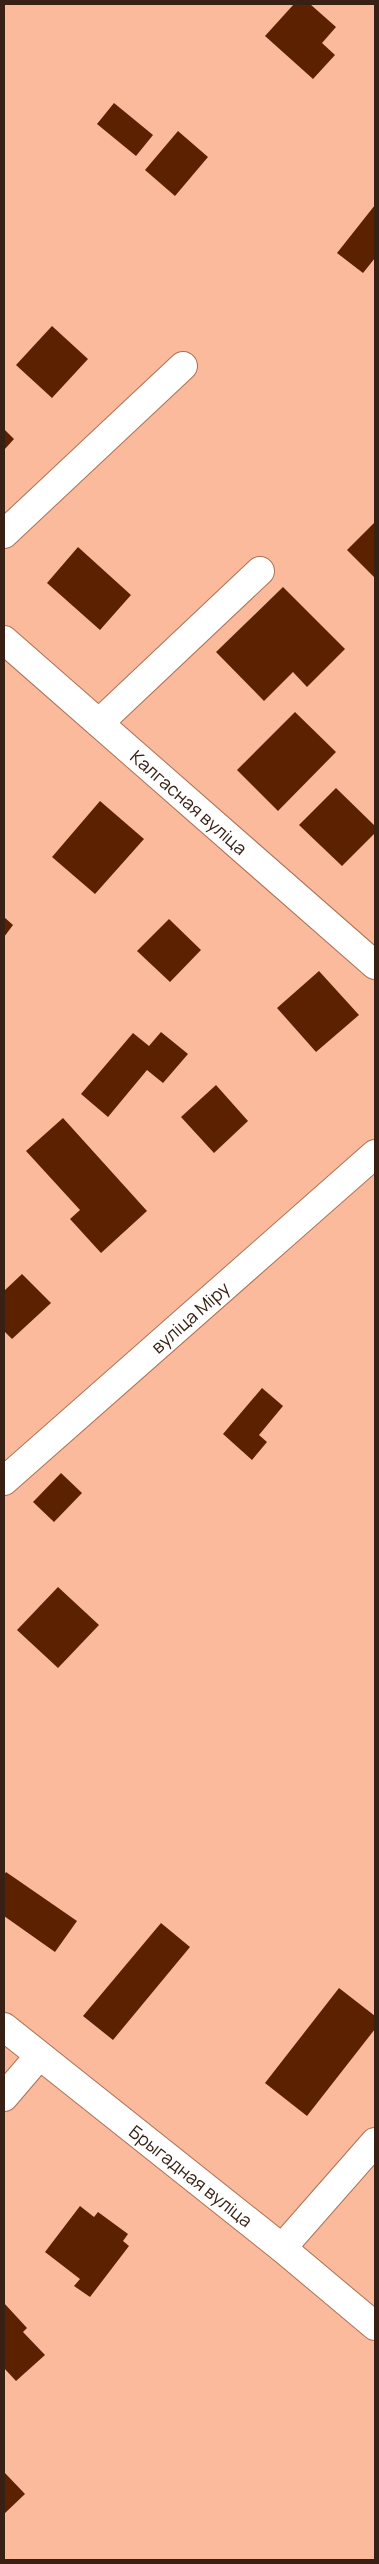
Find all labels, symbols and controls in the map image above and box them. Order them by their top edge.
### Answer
street label: Калгасная вуліца [126,744,252,860]
street label: вуліца Міру [146,1276,235,1358]
street label: Брыгадная вуліца [124,2119,258,2232]

